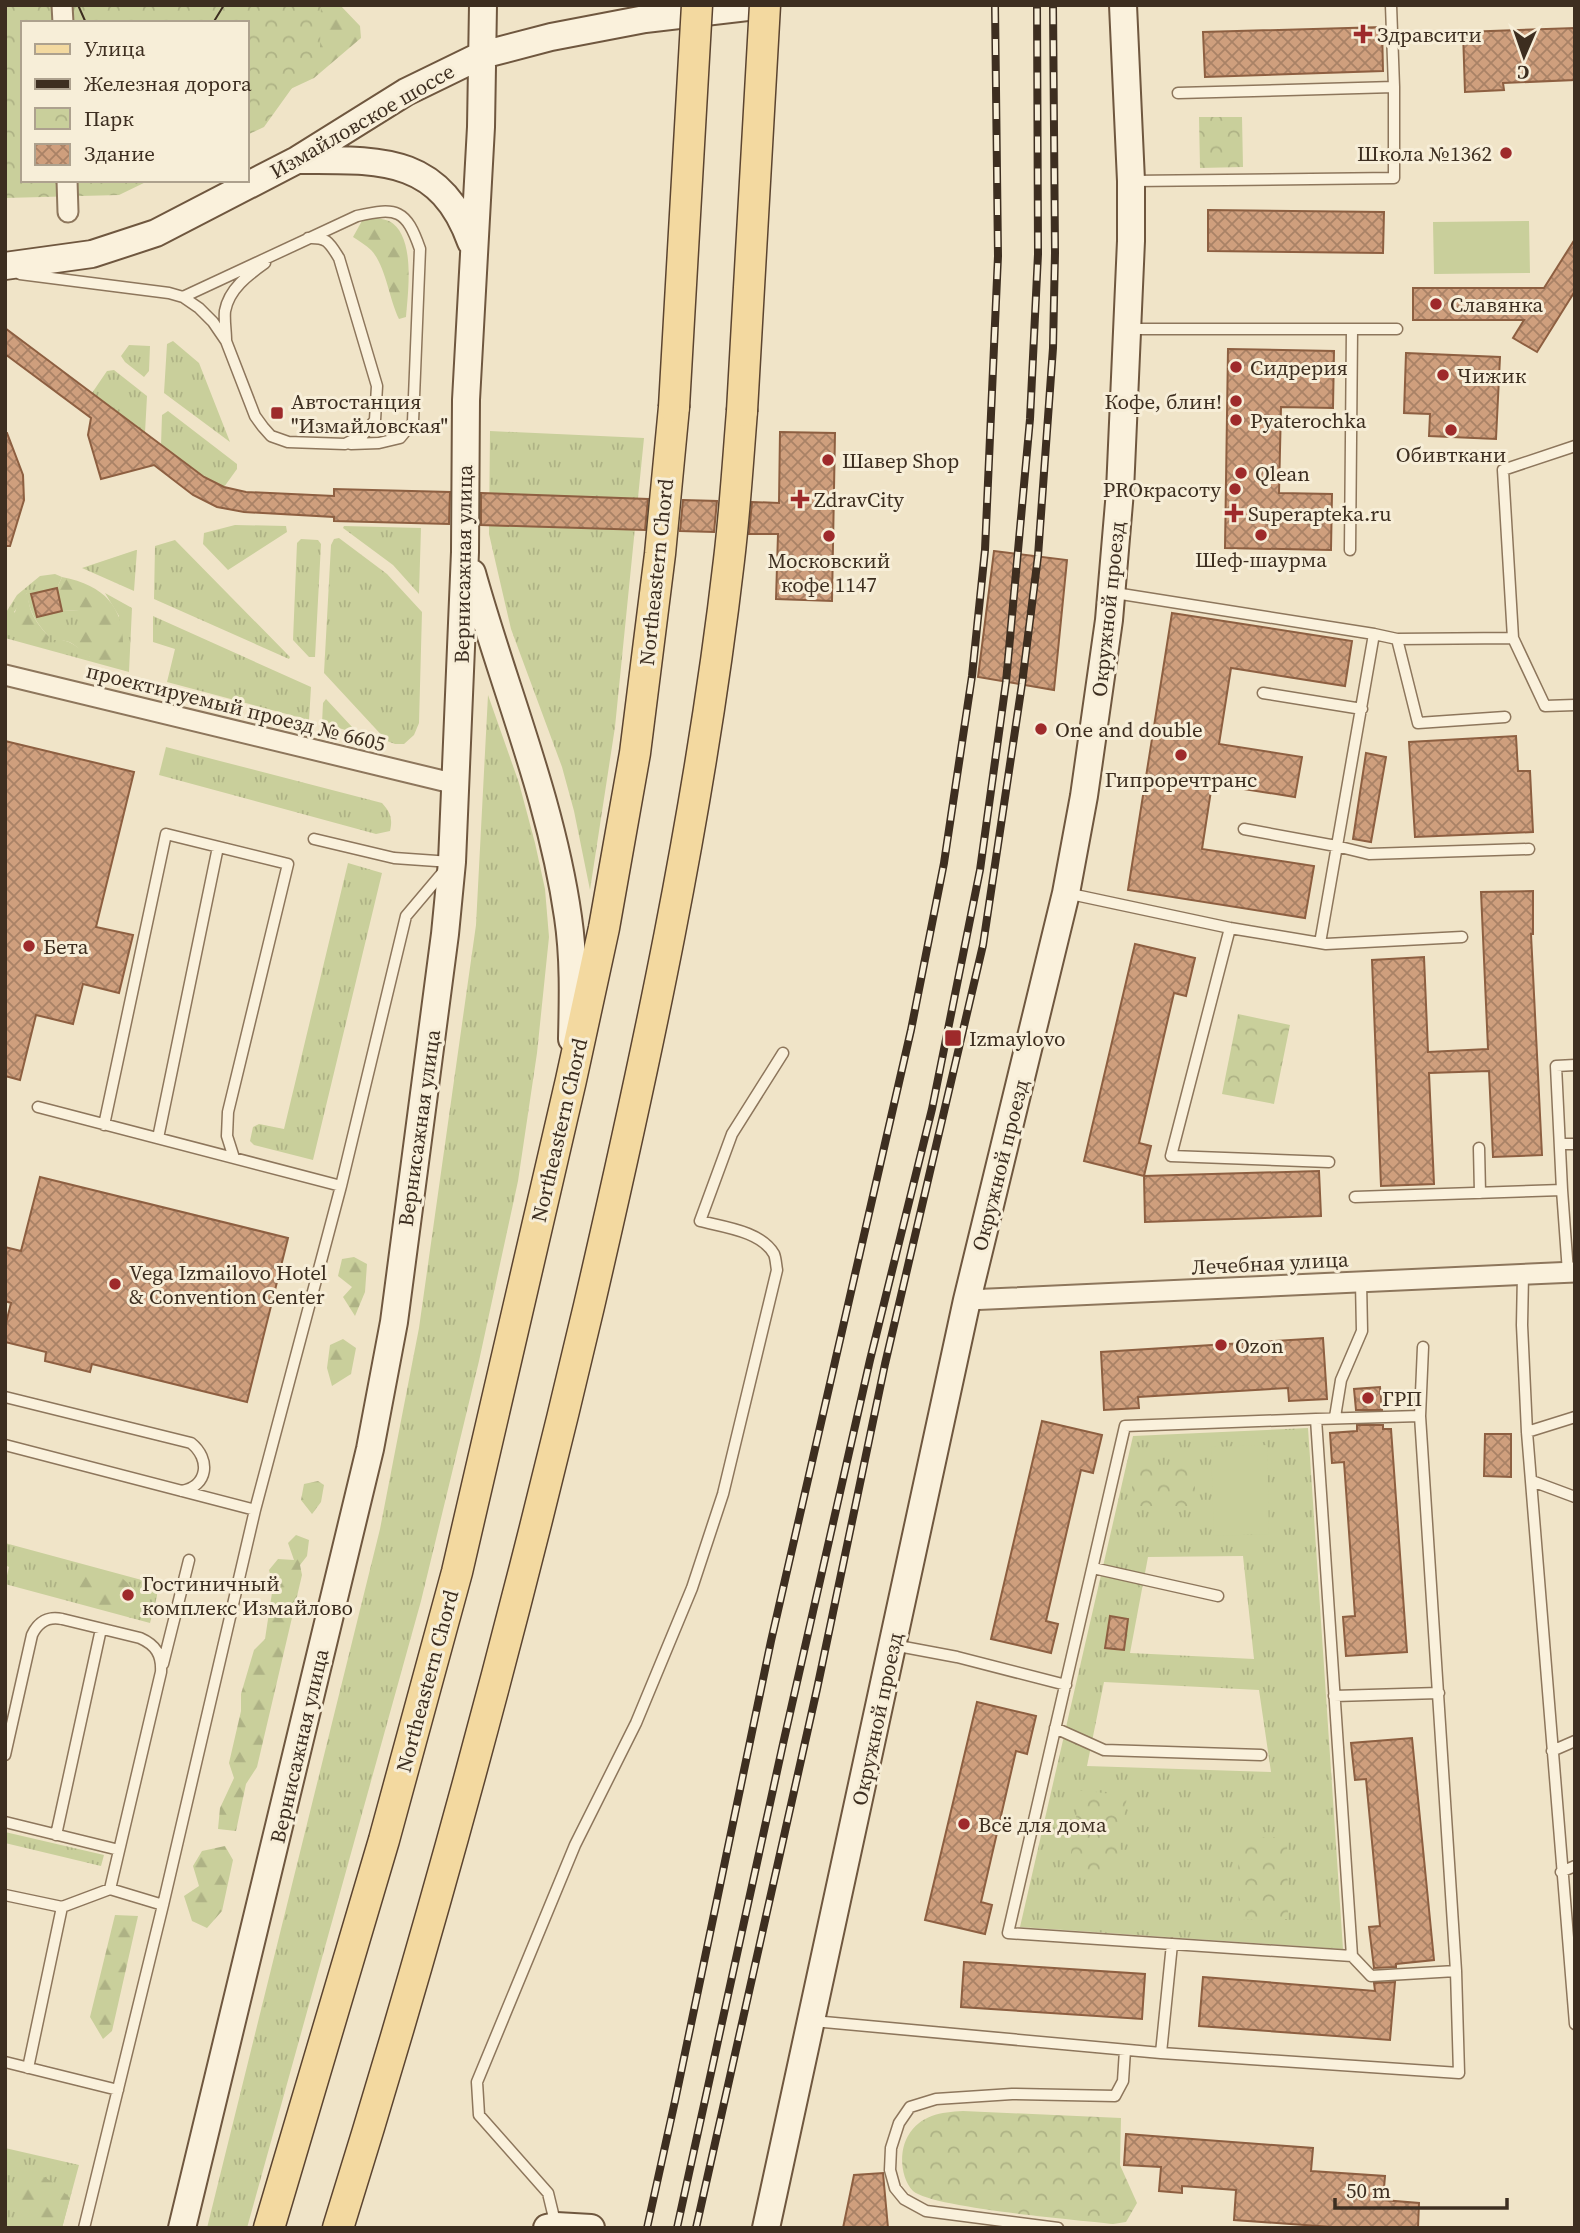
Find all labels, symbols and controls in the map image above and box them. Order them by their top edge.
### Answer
place label: Здравсити [1377,20,1482,49]
legend [21,21,248,182]
north arrow [1489,21,1559,91]
marker: Здравсити [1355,26,1371,42]
text: Улица [84,34,146,63]
street label: Измайловское шоссе [264,56,460,186]
text: С [1517,60,1530,86]
text: Железная дорога [84,69,252,98]
text: Парк [84,104,134,133]
text: Здание [84,139,155,168]
place label: Школа №1362 [1357,139,1492,168]
marker: Школа №1362 [1498,145,1514,161]
place label: Славянка [1450,290,1544,319]
marker: Славянка [1428,296,1444,312]
place label: Сидрерия [1250,353,1348,382]
marker: Сидрерия [1228,359,1244,375]
place label: Чижик [1457,361,1527,390]
marker: Чижик [1435,367,1451,383]
place label: Автостанция "Измайловская" [291,387,448,440]
place label: Кофе, блин! [1104,387,1222,416]
marker: Кофе, блин! [1228,393,1244,409]
marker: Автостанция "Измайловская" [269,405,285,421]
place label: Pyaterochka [1250,406,1367,435]
marker: Pyaterochka [1228,412,1244,428]
marker: Обивткани [1443,422,1459,438]
place label: Обивткани [1396,440,1506,469]
place label: Шавер Shop [842,446,959,475]
marker: Шавер Shop [820,452,836,468]
place label: Qlean [1255,459,1310,488]
street label: Вернисажная улица [447,464,479,664]
marker: Qlean [1233,465,1249,481]
place label: PROкрасоту [1103,475,1221,504]
street label: Northeastern Chord [632,477,680,667]
marker: PROкрасоту [1227,481,1243,497]
place label: ZdravCity [814,485,904,514]
marker: ZdravCity [792,491,808,507]
place label: Superapteka.ru [1248,499,1391,528]
marker: Superapteka.ru [1226,505,1242,521]
street label: Окружной проезд [1084,520,1132,698]
marker: Шеф-шаурма [1253,527,1269,543]
marker: Московский кофе 1147 [821,528,837,544]
place label: Шеф-шаурма [1195,545,1327,574]
place label: Московский кофе 1147 [768,546,890,599]
street label: проектируемый проезд № 6605 [83,656,389,758]
place label: One and double [1055,715,1203,744]
marker: One and double [1033,721,1049,737]
marker: Гипроречтранс [1173,747,1189,763]
place label: Гипроречтранс [1105,765,1257,794]
place label: Бета [43,932,89,961]
marker: Бета [21,938,37,954]
place label: Izmaylovo [969,1024,1066,1053]
street label: Вернисажная улица [391,1027,447,1228]
marker: Izmaylovo [943,1028,963,1048]
street label: Northeastern Chord [524,1035,594,1225]
street label: Окружной проезд [965,1076,1035,1254]
street label: Лечебная улица [1191,1244,1350,1282]
place label: Vega Izmailovo Hotel & Convention Center [129,1258,327,1311]
marker: Vega Izmailovo Hotel & Convention Center [107,1276,123,1292]
place label: Ozon [1235,1331,1284,1360]
marker: Ozon [1213,1337,1229,1353]
place label: ГРП [1382,1384,1422,1413]
marker: ГРП [1360,1390,1376,1406]
place label: Гостиничный комплекс Измайлово [142,1569,353,1622]
street label: Northeastern Chord [389,1586,465,1775]
marker: Гостиничный комплекс Измайлово [120,1587,136,1603]
street label: Окружной проезд [845,1630,910,1808]
street label: Вернисажная улица [263,1646,336,1846]
place label: Всё для дома [978,1810,1107,1839]
marker: Всё для дома [956,1816,972,1832]
scale bar [1335,2166,1506,2210]
text: 50 m [1346,2176,1391,2205]

